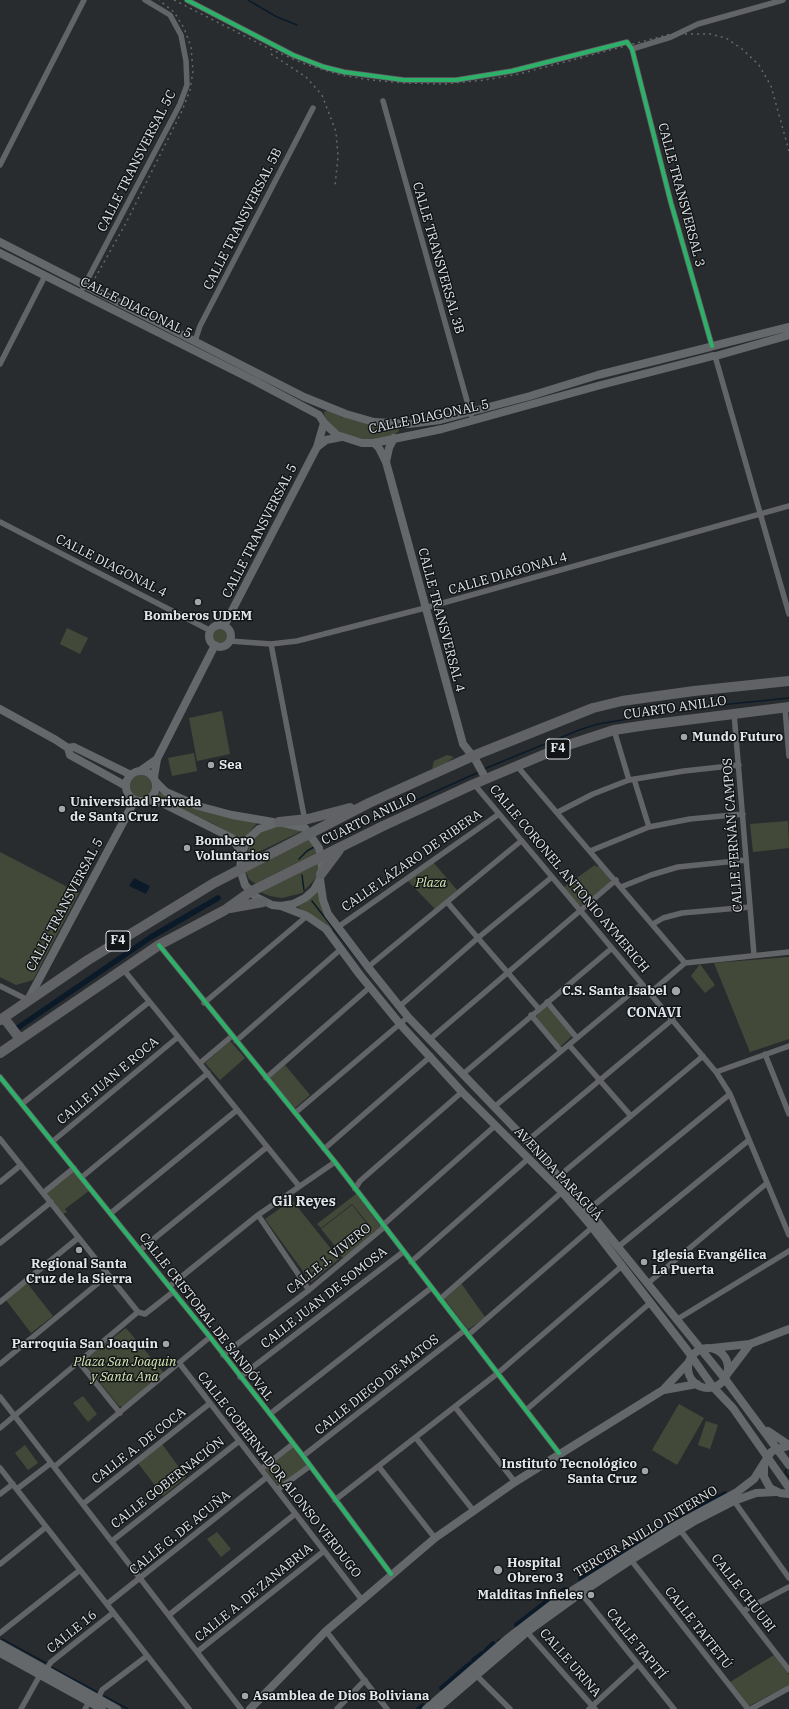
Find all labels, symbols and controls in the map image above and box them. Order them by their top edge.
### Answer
street label: CALLE TRANSVERSAL 5C [94,88,180,234]
street label: CALLE TRANSVERSAL 3 [654,121,708,269]
street label: CALLE TRANSVERSAL 5B [200,145,286,293]
street label: CALLE TRANSVERSAL 3B [409,180,467,336]
street label: CALLE DIAGONAL 5 [77,274,195,342]
street label: CALLE DIAGONAL 5 [367,397,491,437]
street label: CALLE TRANSVERSAL 5 [219,461,301,601]
street label: CALLE DIAGONAL 4 [53,531,169,601]
street label: CALLE TRANSVERSAL 4 [414,546,468,694]
street label: CALLE DIAGONAL 4 [447,550,569,598]
marker: Bomberos UDEM [193,597,203,607]
place label: Bomberos UDEM [144,608,252,624]
street label: CUARTO ANILLO [623,693,727,723]
place label: Mundo Futuro [692,729,783,745]
marker: Mundo Futuro [679,732,689,742]
road number: F4 [546,739,570,759]
place label: Sea [219,757,242,773]
street label: CALLE FERNÁN CAMPOS [720,757,746,913]
marker: Sea [206,760,216,770]
street label: CALLE CORONEL ANTONIO AYMERICH [486,782,652,976]
street label: CUARTO ANILLO [319,789,419,849]
place label: Universidad Privada de Santa Cruz [70,794,201,825]
marker: Universidad Privada de Santa Cruz [57,804,67,814]
street label: CALLE LÁZARO DE RIBERA [339,807,485,915]
place label: Bombero Voluntarios [195,833,269,864]
street label: CALLE TRANSVERSAL 5 [23,836,107,974]
marker: Bombero Voluntarios [182,843,192,853]
park label: Plaza [415,875,447,891]
road number: F4 [106,931,130,951]
place label: C.S. Santa Isabel [562,983,667,999]
marker: C.S. Santa Isabel [670,985,682,997]
district label: CONAVI [627,1005,681,1021]
street label: CALLE JUAN E ROCA [54,1034,162,1128]
street label: AVENIDA PARAGUÁ [511,1124,605,1224]
district label: Gil Reyes [272,1194,336,1210]
street label: CALLE J. VIVERO [284,1220,374,1298]
street label: CALLE CRISTOBAL DE SANDÓVAL [136,1230,276,1404]
street label: CALLE JUAN DE SOMOSA [258,1244,390,1352]
marker: Regional Santa Cruz de la Sierra [74,1245,84,1255]
place label: Iglesia Evangélica La Puerta [652,1247,767,1278]
place label: Regional Santa Cruz de la Sierra [26,1256,132,1287]
marker: Iglesia Evangélica La Puerta [639,1257,649,1267]
street label: CALLE DIEGO DE MATOS [312,1332,442,1438]
place label: Parroquia San Joaquin [12,1336,158,1352]
marker: Parroquia San Joaquin [161,1339,171,1349]
park label: Plaza San Joaquin y Santa Ana [74,1354,176,1385]
street label: CALLE GOBERNADOR ALONSO VERDUGO [194,1369,364,1581]
street label: CALLE A. DE COCA [89,1404,189,1488]
street label: CALLE GOBERNACIÓN [108,1434,228,1532]
place label: Instituto Tecnológico Santa Cruz [502,1456,637,1487]
marker: Instituto Tecnológico Santa Cruz [640,1466,650,1476]
street label: TERCER ANILLO INTERNO [571,1483,721,1581]
street label: CALLE G. DE ACUÑA [126,1487,234,1579]
street label: CALLE A. DE ZANABRIA [192,1541,316,1645]
street label: CALLE CHUUBI [708,1551,778,1635]
place label: Hospital Obrero 3 [507,1555,564,1586]
marker: Hospital Obrero 3 [492,1564,504,1576]
street label: CALLE TAITETÚ [661,1584,735,1672]
place label: Malditas Infieles [477,1587,583,1603]
marker: Malditas Infieles [586,1590,596,1600]
street label: CALLE TAPITÍ [603,1606,669,1682]
street label: CALLE 16 [44,1607,100,1657]
street label: CALLE URINA [536,1626,604,1700]
place label: Asamblea de Dios Boliviana [253,1688,429,1704]
marker: Asamblea de Dios Boliviana [240,1691,250,1701]

